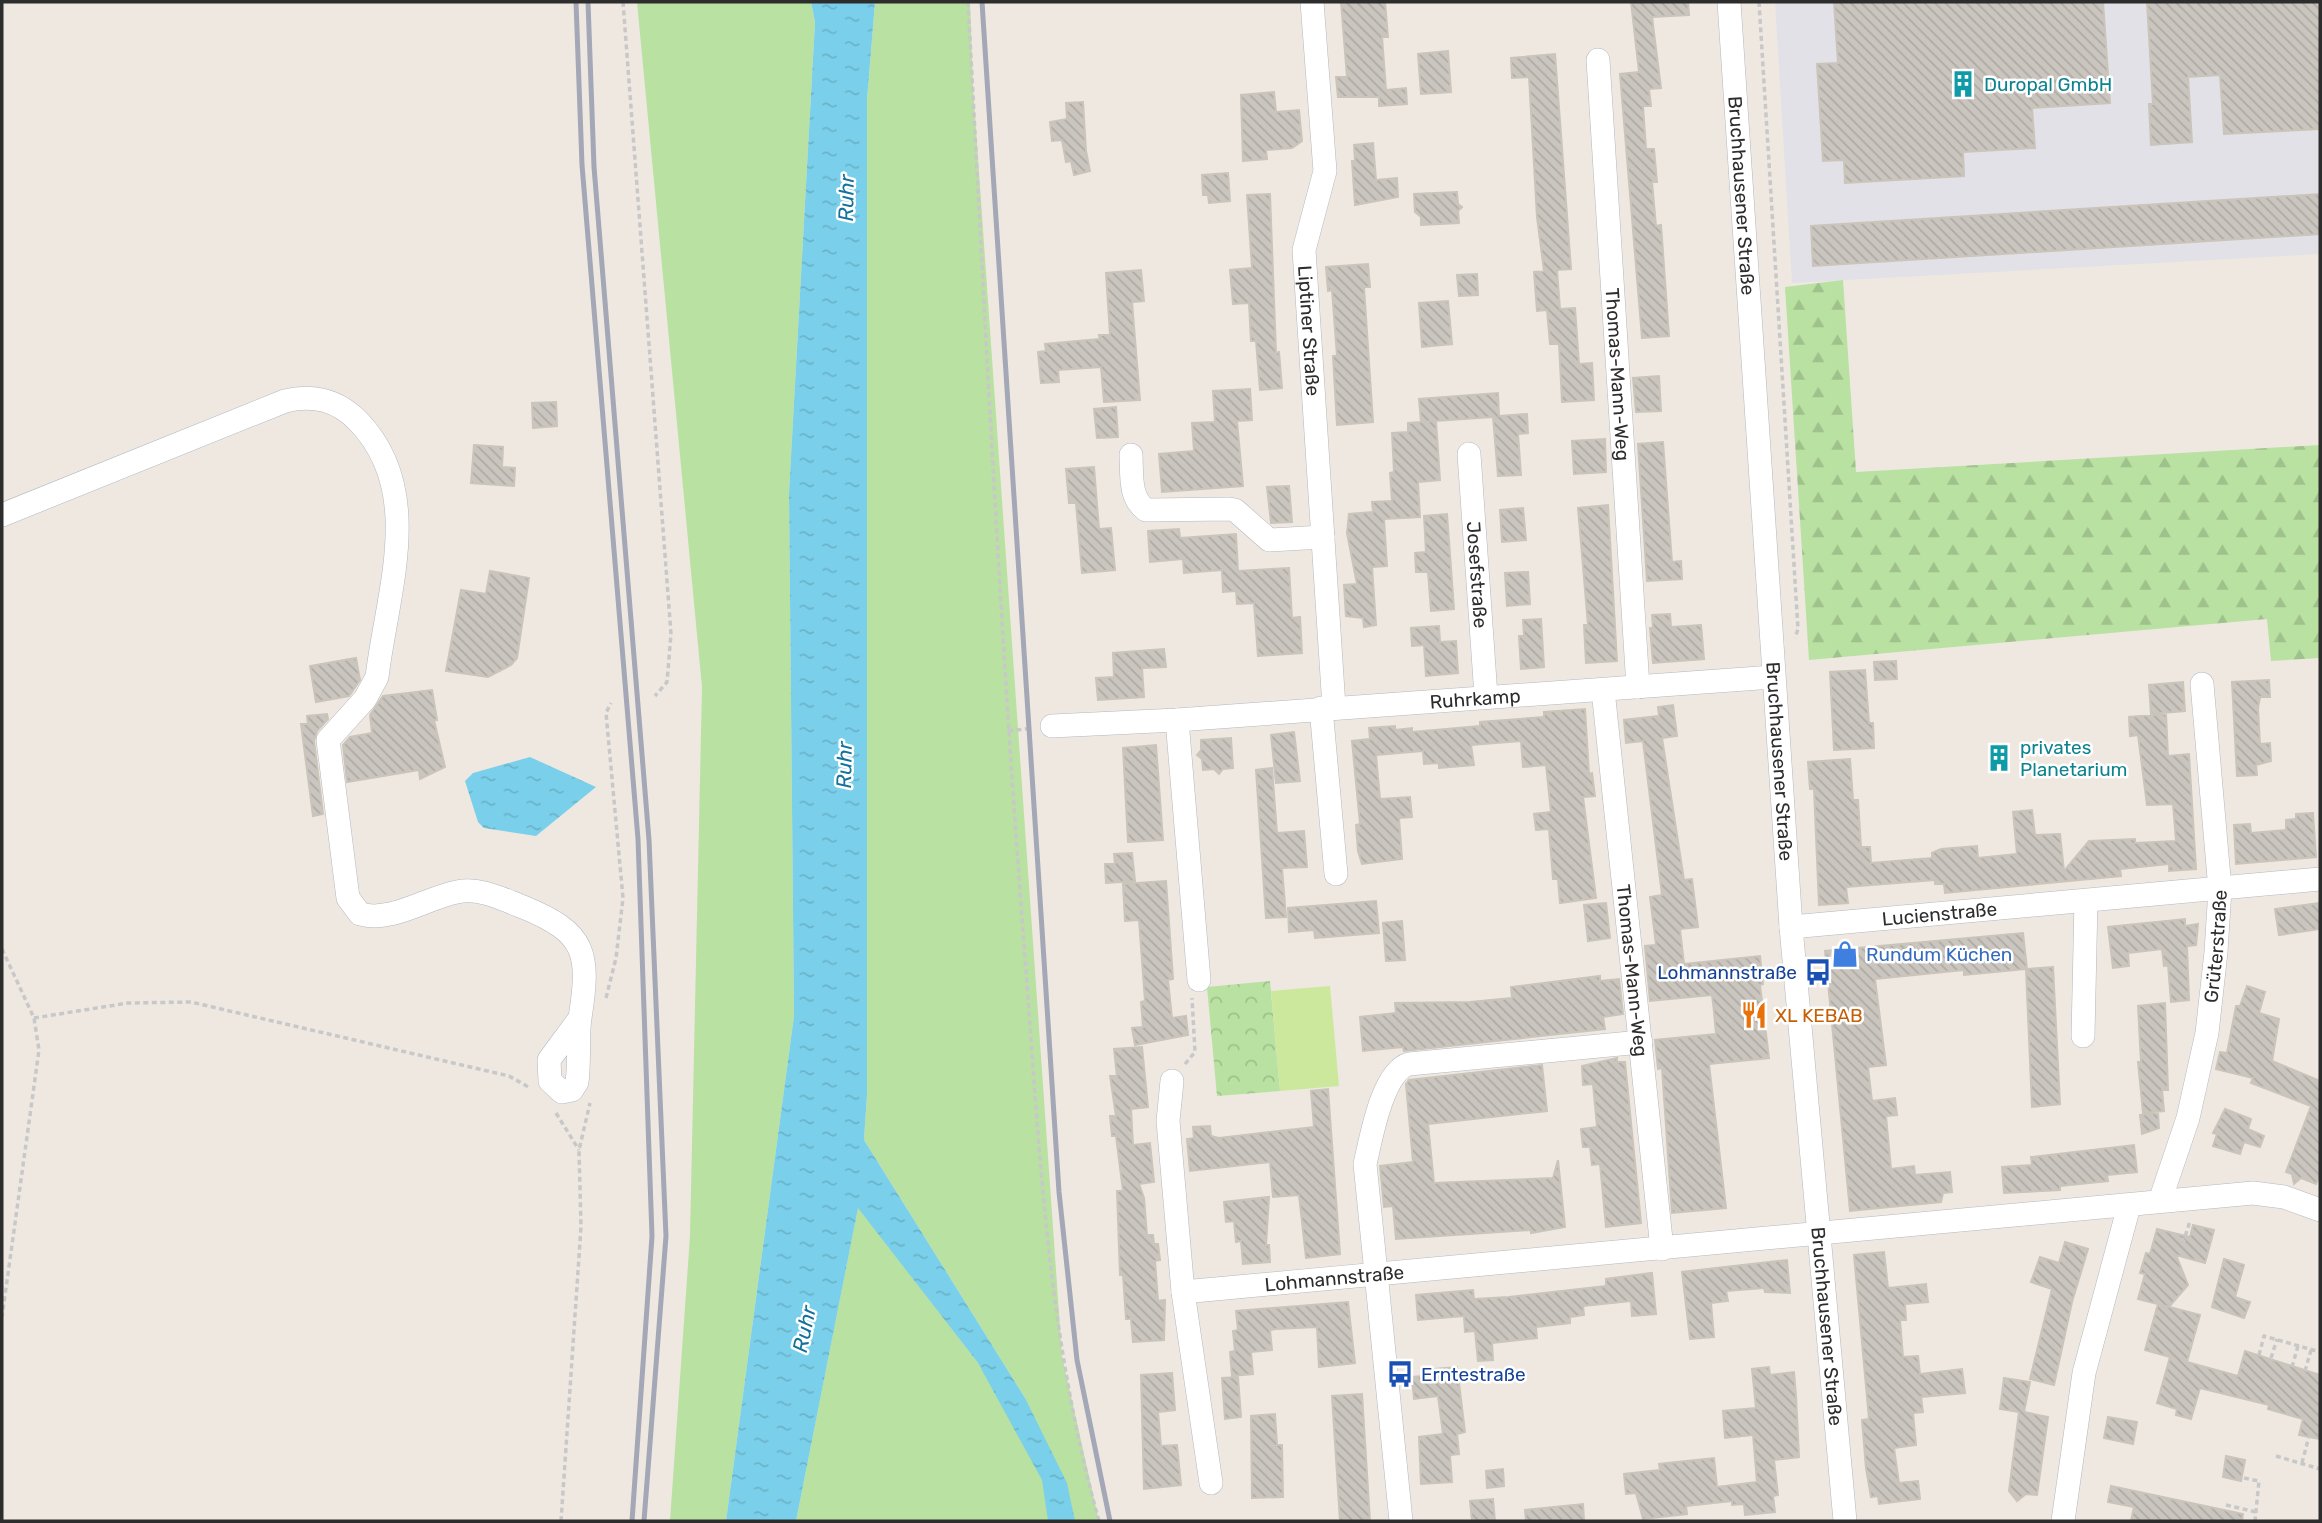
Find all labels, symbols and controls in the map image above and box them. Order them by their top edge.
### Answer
building icon: Duropal GmbH [1948,69,1978,99]
place label: Duropal GmbH [1984,73,2112,96]
street label: Bruchhausener Straße [1724,95,1760,296]
water label: Ruhr [833,173,859,222]
street label: Liptiner Straße [1294,265,1325,397]
street label: Thomas-Mann-Weg [1601,287,1635,462]
street label: Josefstraße [1462,520,1493,629]
street label: Bruchhausener Straße [1762,661,1798,862]
street label: Ruhrkamp [1429,684,1521,713]
place label: privates Planetarium [2020,736,2127,781]
water label: Ruhr [831,740,857,789]
building icon: privates Planetarium [1984,743,2014,773]
street label: Thomas-Mann-Weg [1612,883,1653,1058]
street label: Grüterstraße [2199,889,2231,1004]
street label: Lucienstraße [1881,897,1998,930]
shop icon: Rundum Küchen [1830,939,1860,969]
place label: Rundum Küchen [1866,943,2012,966]
bus stop icon: Lohmannstraße [1803,957,1833,987]
place label: Lohmannstraße [1657,961,1797,984]
restaurant icon: XL KEBAB [1739,1000,1769,1030]
place label: XL KEBAB [1775,1004,1863,1027]
street label: Bruchhausener Straße [1807,1226,1848,1427]
street label: Lohmannstraße [1264,1260,1405,1296]
water label: Ruhr [787,1302,821,1355]
bus stop icon: Erntestraße [1385,1359,1415,1389]
place label: Erntestraße [1421,1363,1526,1386]

